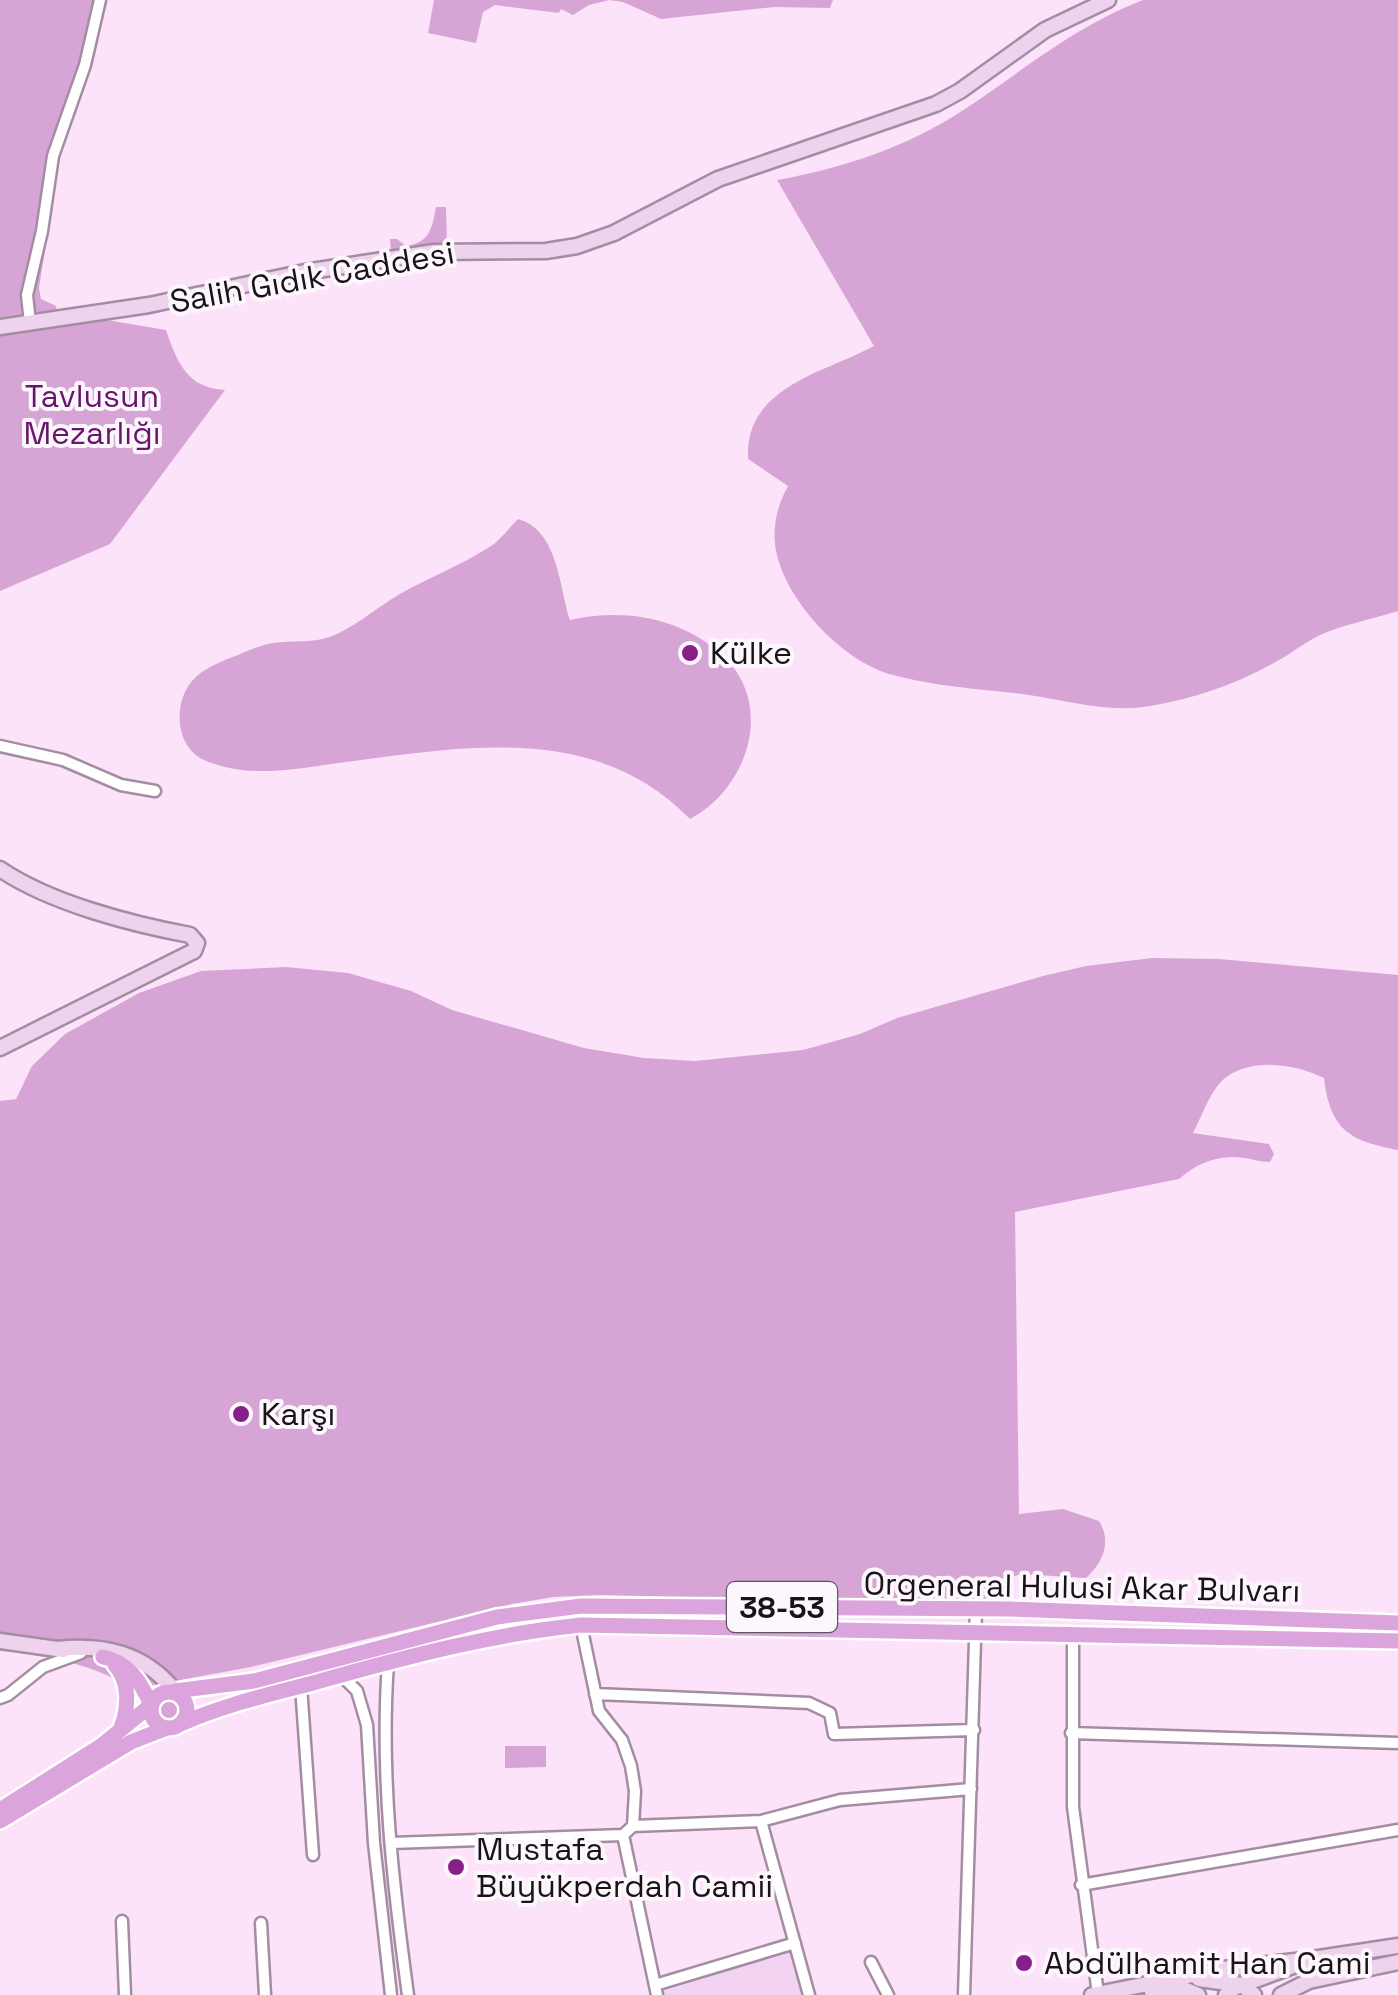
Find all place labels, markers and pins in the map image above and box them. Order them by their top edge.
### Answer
place label: Külke [710,633,792,673]
marker: Külke [679,642,701,664]
place label: Karşı [261,1394,335,1434]
marker: Karşı [230,1403,252,1425]
place label: Mustafa Büyükperdah Camii [476,1829,773,1906]
marker: Mustafa Büyükperdah Camii [445,1856,467,1878]
place label: Abdülhamit Han Cami [1044,1943,1371,1983]
marker: Abdülhamit Han Cami [1013,1952,1035,1974]

